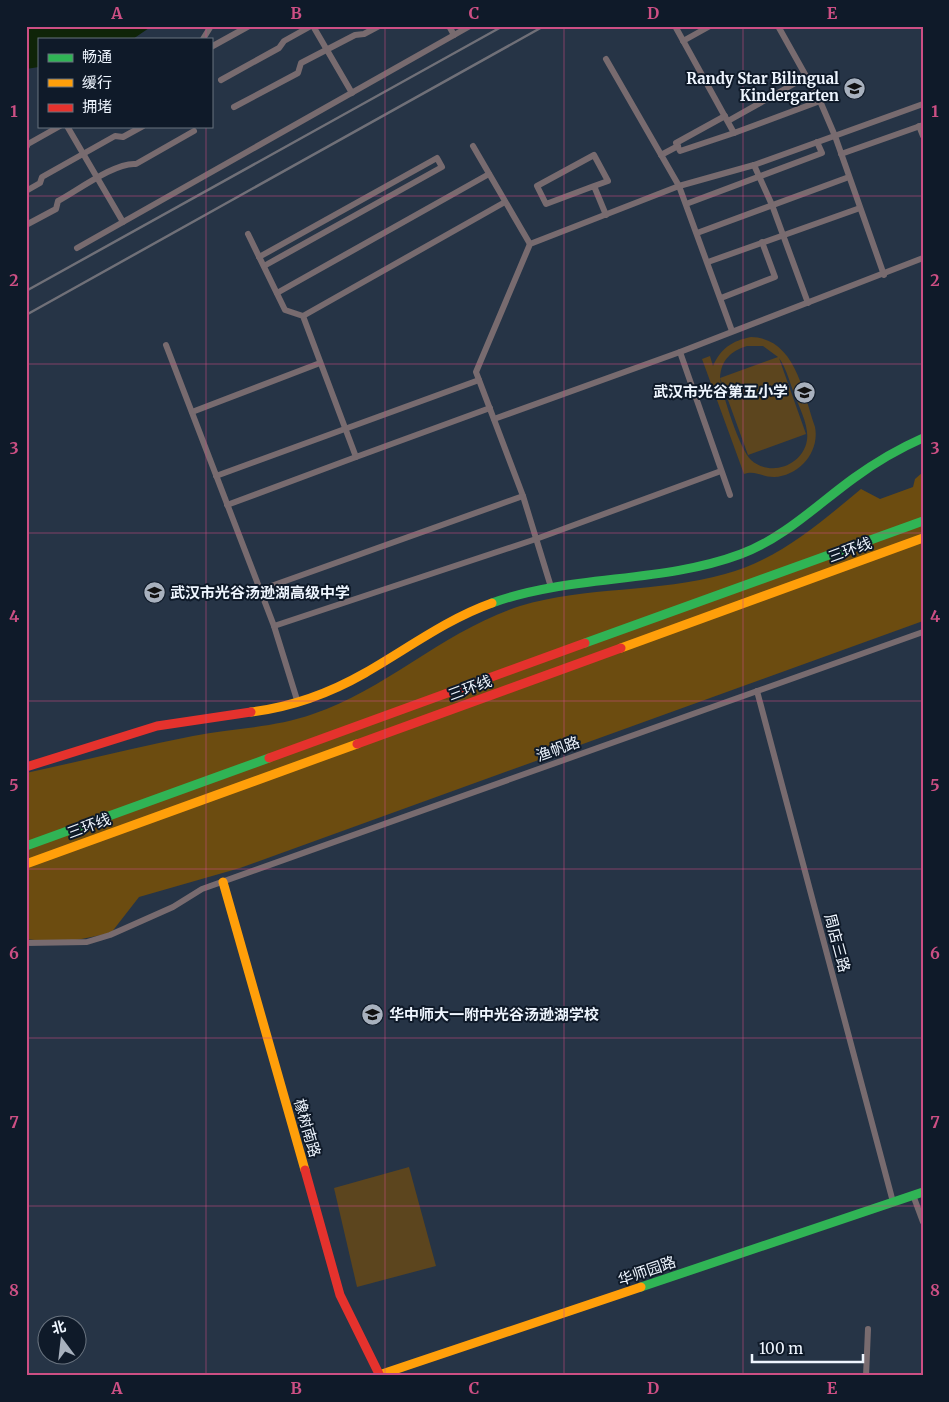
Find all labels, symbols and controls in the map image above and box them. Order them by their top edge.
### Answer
text: A [110,3,123,23]
text: B [290,3,302,23]
text: C [469,3,479,23]
text: D [647,3,659,23]
text: E [827,3,838,23]
legend [38,38,212,128]
text: 畅通 [82,47,112,66]
place label: Randy Star Bilingual Kindergarten [686,69,839,105]
text: 缓行 [82,73,112,92]
school or university icon: Randy Star Bilingual Kindergarten [843,76,867,100]
text: 拥堵 [82,97,112,116]
text: 1 [10,101,18,121]
text: 1 [931,101,939,121]
text: 2 [9,270,19,290]
text: 2 [930,270,940,290]
school or university icon: 武汉市光谷第五小学 [792,380,816,404]
place label: 武汉市光谷第五小学 [653,382,788,401]
text: 3 [9,438,19,458]
text: 3 [930,438,940,458]
street label: 三环线 [825,533,874,566]
school or university icon: 武汉市光谷汤逊湖高级中学 [142,581,166,605]
place label: 武汉市光谷汤逊湖高级中学 [170,583,350,602]
text: 4 [9,606,19,626]
text: 4 [930,606,940,626]
street label: 三环线 [445,671,494,704]
street label: 渔帆路 [533,732,582,765]
text: 5 [9,775,19,795]
text: 5 [930,775,940,795]
street label: 三环线 [64,809,113,842]
street label: 周店三路 [821,911,854,974]
text: 6 [9,943,19,963]
text: 6 [930,943,940,963]
school or university icon: 华中师大一附中光谷汤逊湖学校 [361,1003,385,1027]
place label: 华中师大一附中光谷汤逊湖学校 [389,1005,599,1024]
street label: 橡树南路 [290,1096,325,1159]
text: 7 [9,1112,19,1132]
text: 7 [930,1112,940,1132]
street label: 华师园路 [615,1252,678,1289]
text: 8 [9,1280,19,1300]
text: 8 [930,1280,940,1300]
north arrow [38,1314,88,1364]
text: 北 [50,1317,68,1338]
scale bar [752,1332,863,1364]
text: 100 m [759,1339,803,1358]
text: A [110,1378,123,1398]
text: B [290,1378,302,1398]
text: C [469,1378,479,1398]
text: D [647,1378,659,1398]
text: E [827,1378,838,1398]

